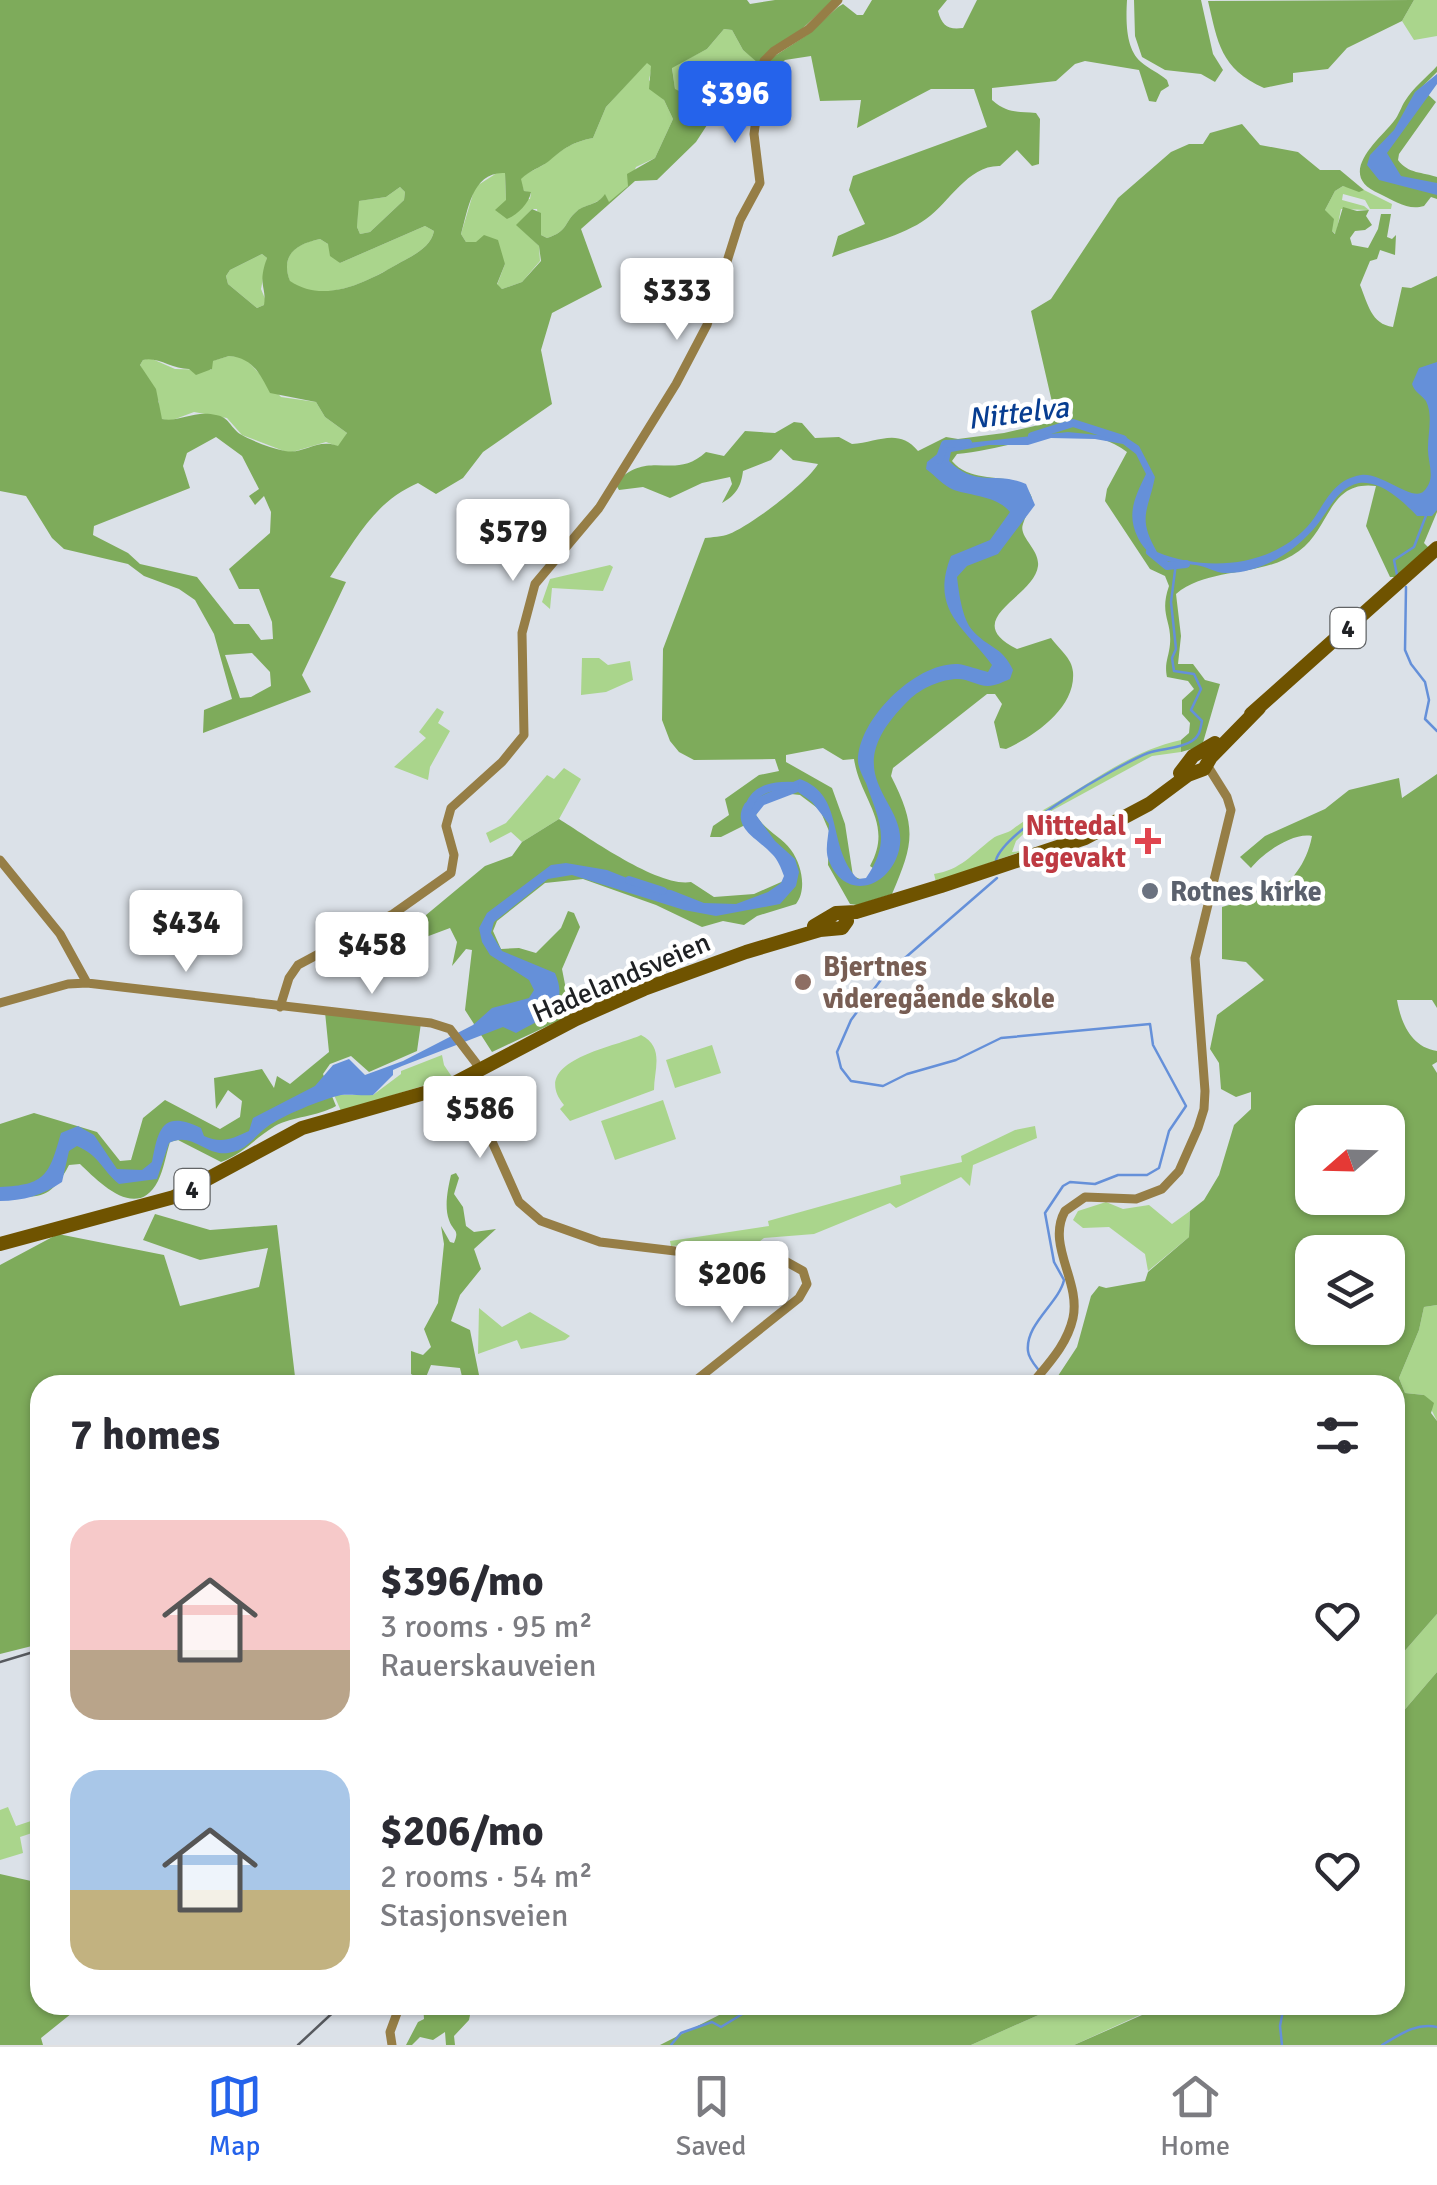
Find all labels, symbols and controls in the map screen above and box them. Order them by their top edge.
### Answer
pin: $396 [676,61,794,146]
text: $396 [700,74,770,113]
pin: $333 [618,258,736,343]
text: $333 [642,271,712,310]
water label: Nittelva [965,389,1071,438]
pin: $579 [454,499,572,584]
text: $579 [478,512,548,551]
road number: 4 [1330,608,1366,648]
place label: Nittedal legevakt [1022,809,1127,875]
marker: Nittedal legevakt [1135,828,1161,854]
place label: Rotnes kirke [1170,875,1322,909]
marker: Rotnes kirke [1139,880,1161,902]
pin: $434 [127,890,245,975]
text: $434 [151,903,221,942]
pin: $458 [313,912,431,997]
text: $458 [337,925,407,964]
street label: Hadelandsveien [527,925,715,1031]
place label: Bjertnes videregående skole [822,950,1055,1016]
marker: Bjertnes videregående skole [792,971,814,993]
pin: $586 [421,1076,539,1161]
text: $586 [445,1089,515,1128]
north arrow [1295,1105,1405,1215]
map controls [1295,1105,1405,1345]
road number: 4 [174,1169,210,1209]
button: layers [1295,1235,1405,1345]
pin: $206 [673,1241,791,1326]
text: $206 [697,1254,767,1293]
icon: filters [1310,1408,1365,1463]
text: 7 homes [70,1410,220,1461]
text: $396/mo [380,1556,544,1607]
icon: home [150,1560,270,1680]
icon: heart [1310,1593,1365,1648]
text: 3 rooms · 95 m² [380,1607,593,1646]
text: Rauerskauveien [380,1646,596,1685]
text: $206/mo [380,1806,544,1857]
icon: home [150,1810,270,1930]
icon: heart [1310,1843,1365,1898]
text: 2 rooms · 54 m² [380,1857,593,1896]
text: Stasjonsveien [380,1896,569,1935]
tab: Map [207,2069,262,2163]
tab: Saved [676,2069,746,2163]
tab: Home [1160,2069,1230,2163]

